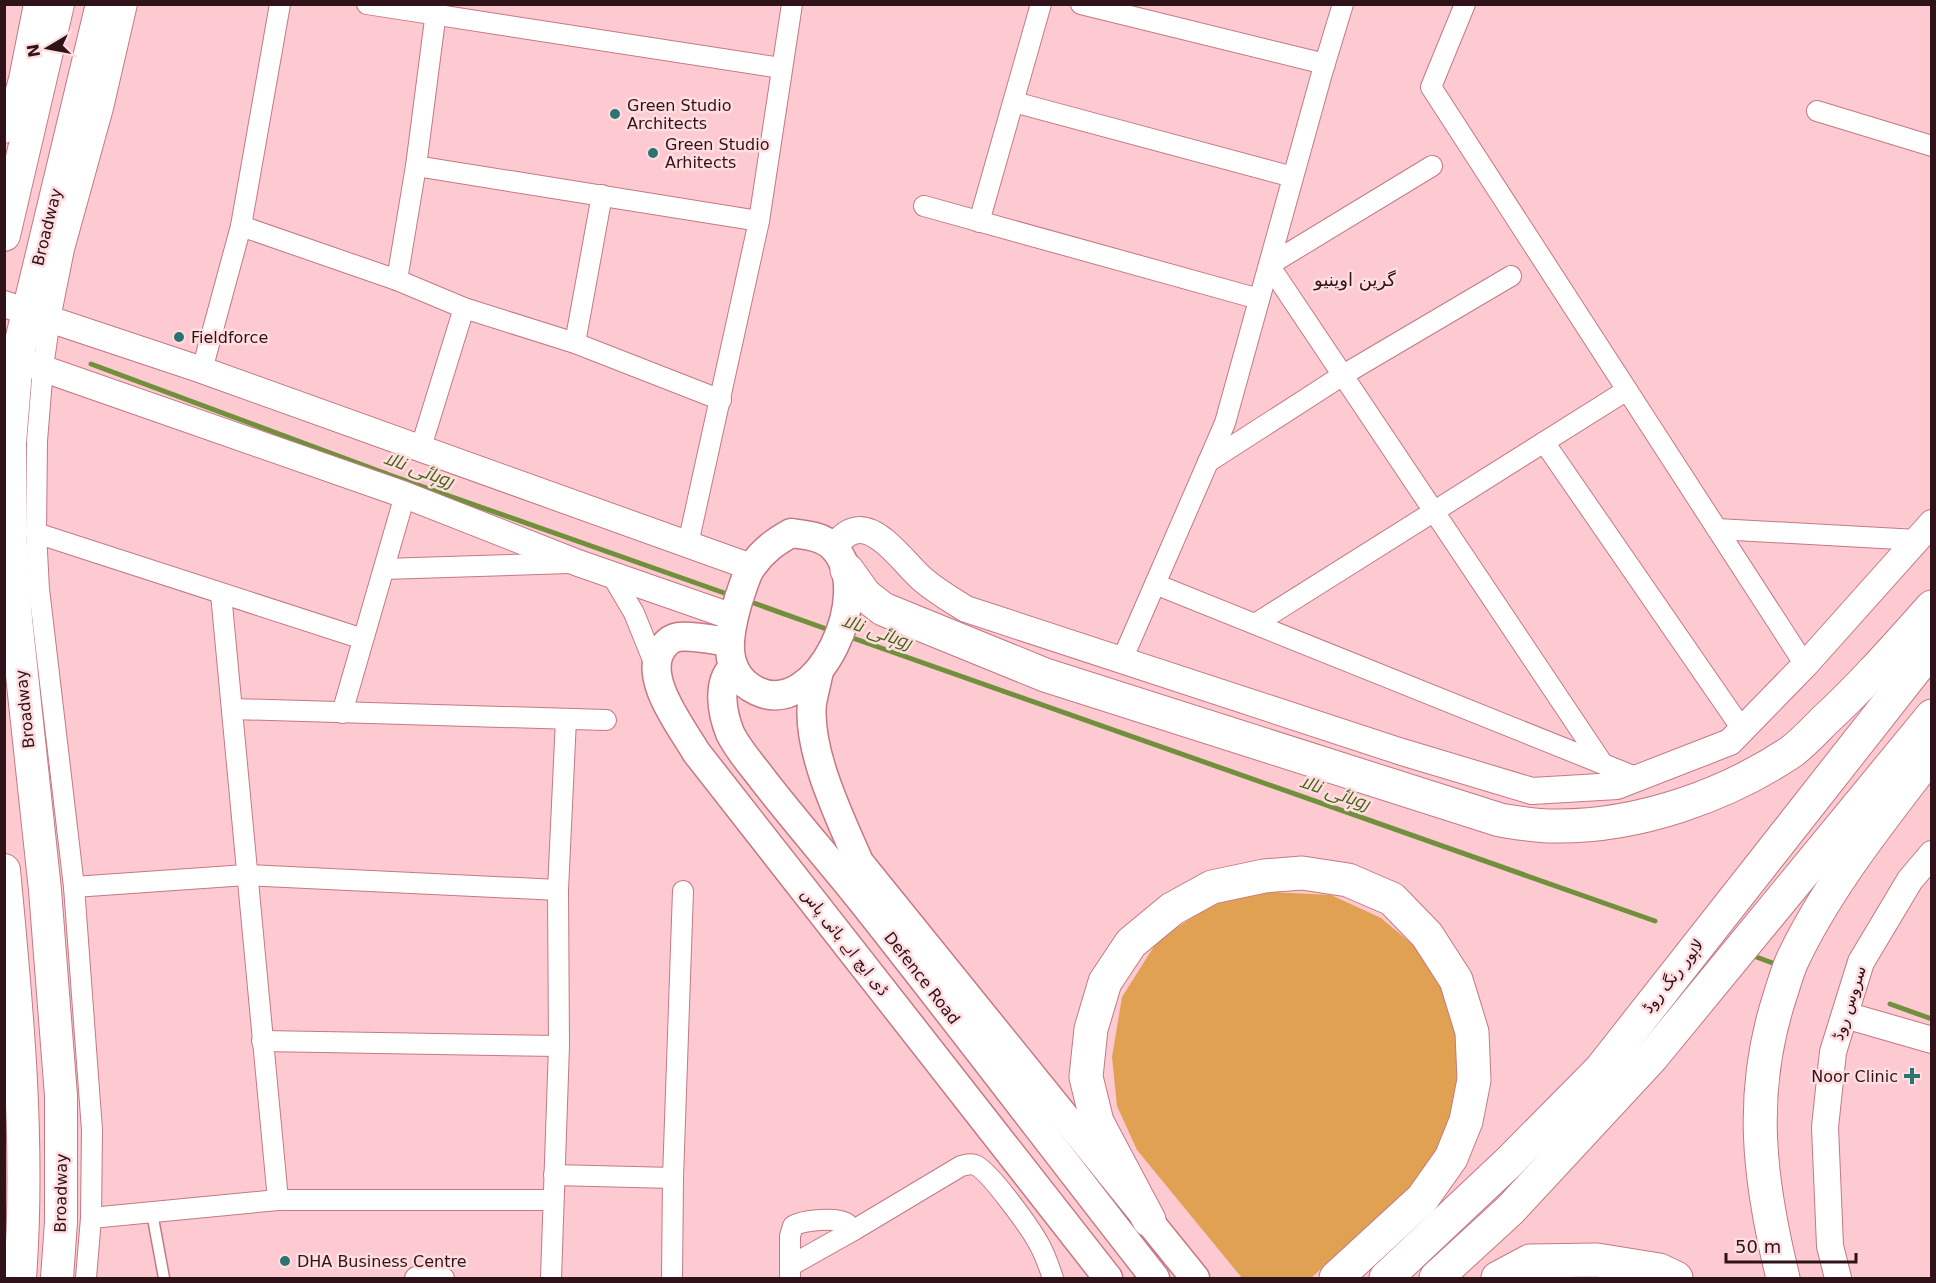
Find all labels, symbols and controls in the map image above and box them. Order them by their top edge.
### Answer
north arrow [18,18,78,78]
text: N [23,42,44,59]
place label: Green Studio Architects [627,96,732,133]
marker: Green Studio Architects [608,107,622,121]
place label: Green Studio Arhitects [665,135,770,172]
marker: Green Studio Arhitects [646,146,660,160]
street label: Broadway [28,186,66,268]
district label: گرین اوینیو [1313,269,1396,291]
place label: Fieldforce [191,328,268,347]
marker: Fieldforce [172,330,186,344]
water label: روہائی نالا [381,447,458,494]
water label: روہائی نالا [839,609,916,655]
street label: Broadway [11,669,39,749]
water label: روہائی نالا [1297,770,1374,816]
street label: ڈی ایچ اے بائی پاس [796,884,893,1000]
street label: Defence Road [880,928,964,1028]
street label: لاہور رنگ روڈ [1638,935,1709,1017]
street label: سروس روڈ [1828,963,1871,1043]
place label: Noor Clinic [1811,1067,1898,1086]
marker: Noor Clinic [1903,1067,1921,1085]
street label: Broadway [51,1153,71,1233]
scale bar [1726,1226,1856,1264]
text: 50 m [1735,1236,1781,1257]
place label: DHA Business Centre [297,1252,467,1271]
marker: DHA Business Centre [278,1254,292,1268]

